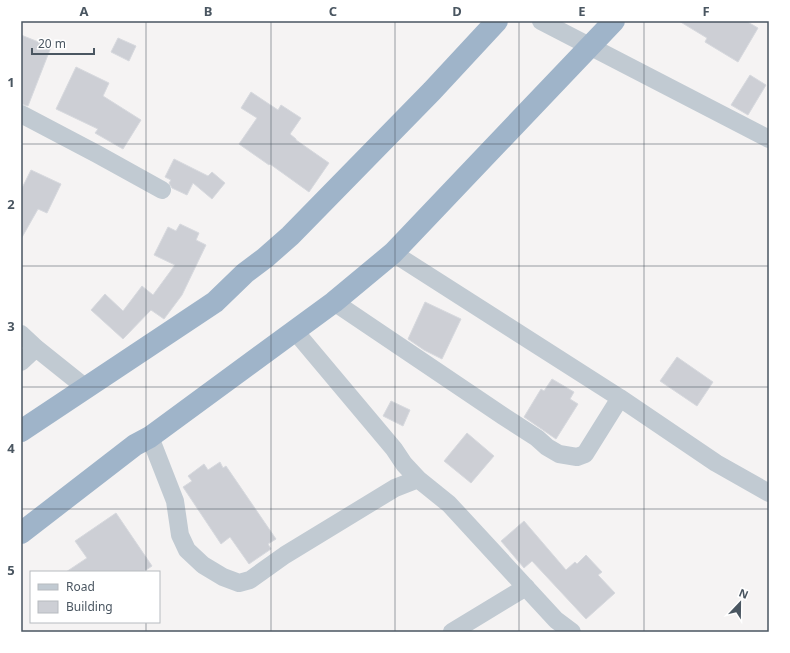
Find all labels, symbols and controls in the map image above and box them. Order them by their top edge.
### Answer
text: A [80,2,89,20]
text: B [204,2,212,20]
text: C [329,2,337,20]
text: D [452,2,462,20]
text: E [578,2,586,20]
text: F [702,2,710,20]
scale bar [32,30,94,56]
text: 20 m [38,35,66,52]
text: 1 [7,73,15,91]
text: 2 [7,195,15,213]
text: 3 [7,317,15,335]
text: 4 [7,439,15,457]
text: 5 [7,561,15,579]
legend [30,571,160,623]
text: Road [66,578,95,595]
north arrow [720,583,760,623]
text: N [737,585,751,602]
text: Building [66,598,113,615]

